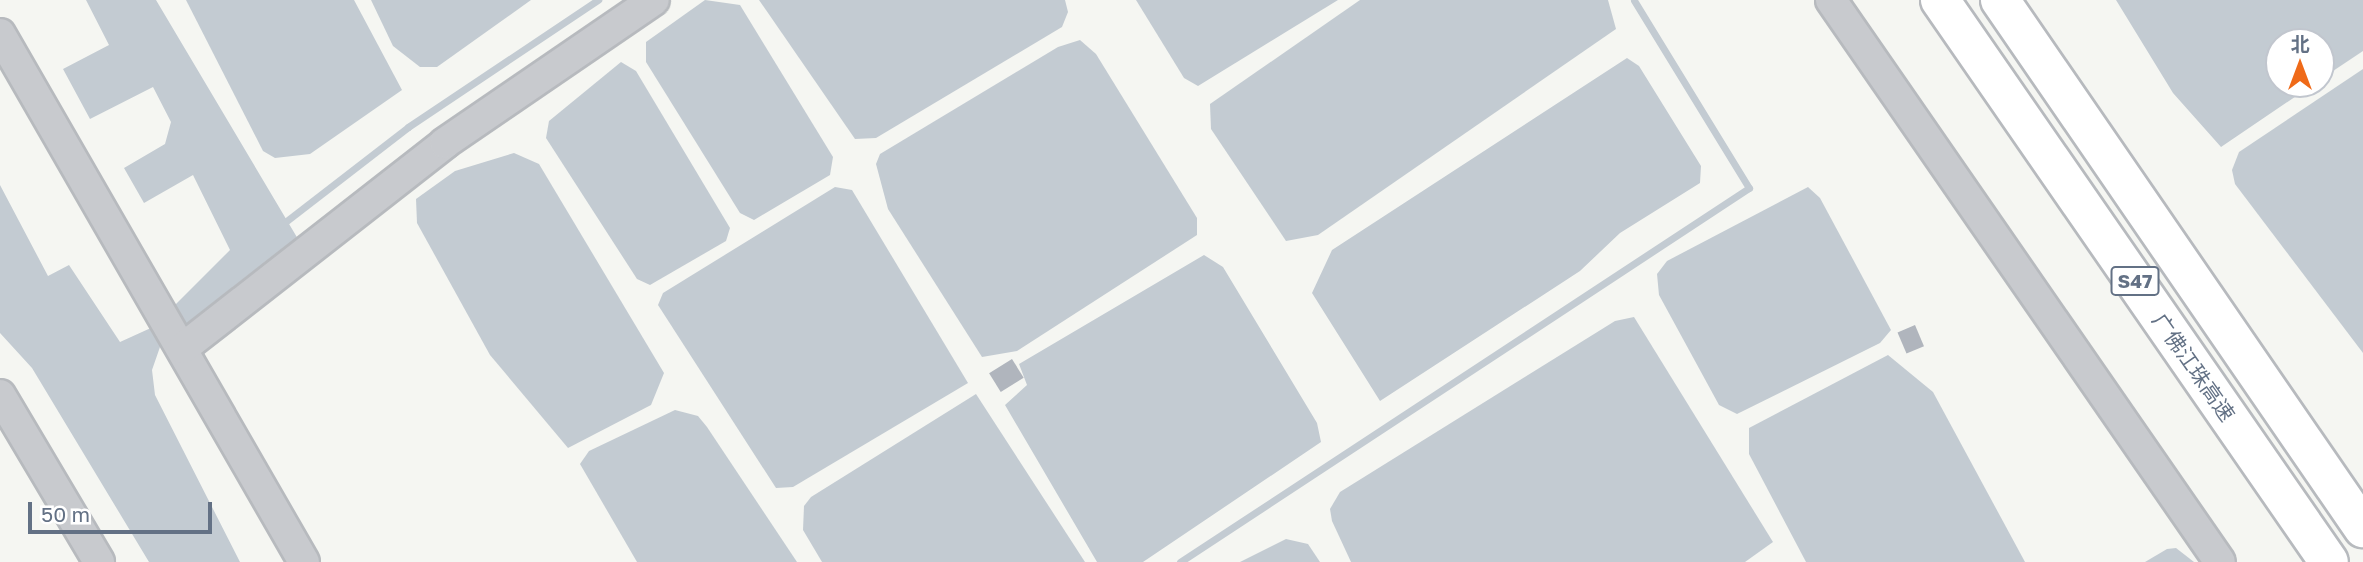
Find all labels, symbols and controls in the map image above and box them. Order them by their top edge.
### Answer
north arrow [2265,28,2335,98]
text: 北 [2290,32,2310,55]
road number: S47 [2110,266,2160,296]
street label: 广佛江珠高速 [2148,308,2240,426]
scale bar [32,489,215,532]
text: 50 m [41,501,90,527]

